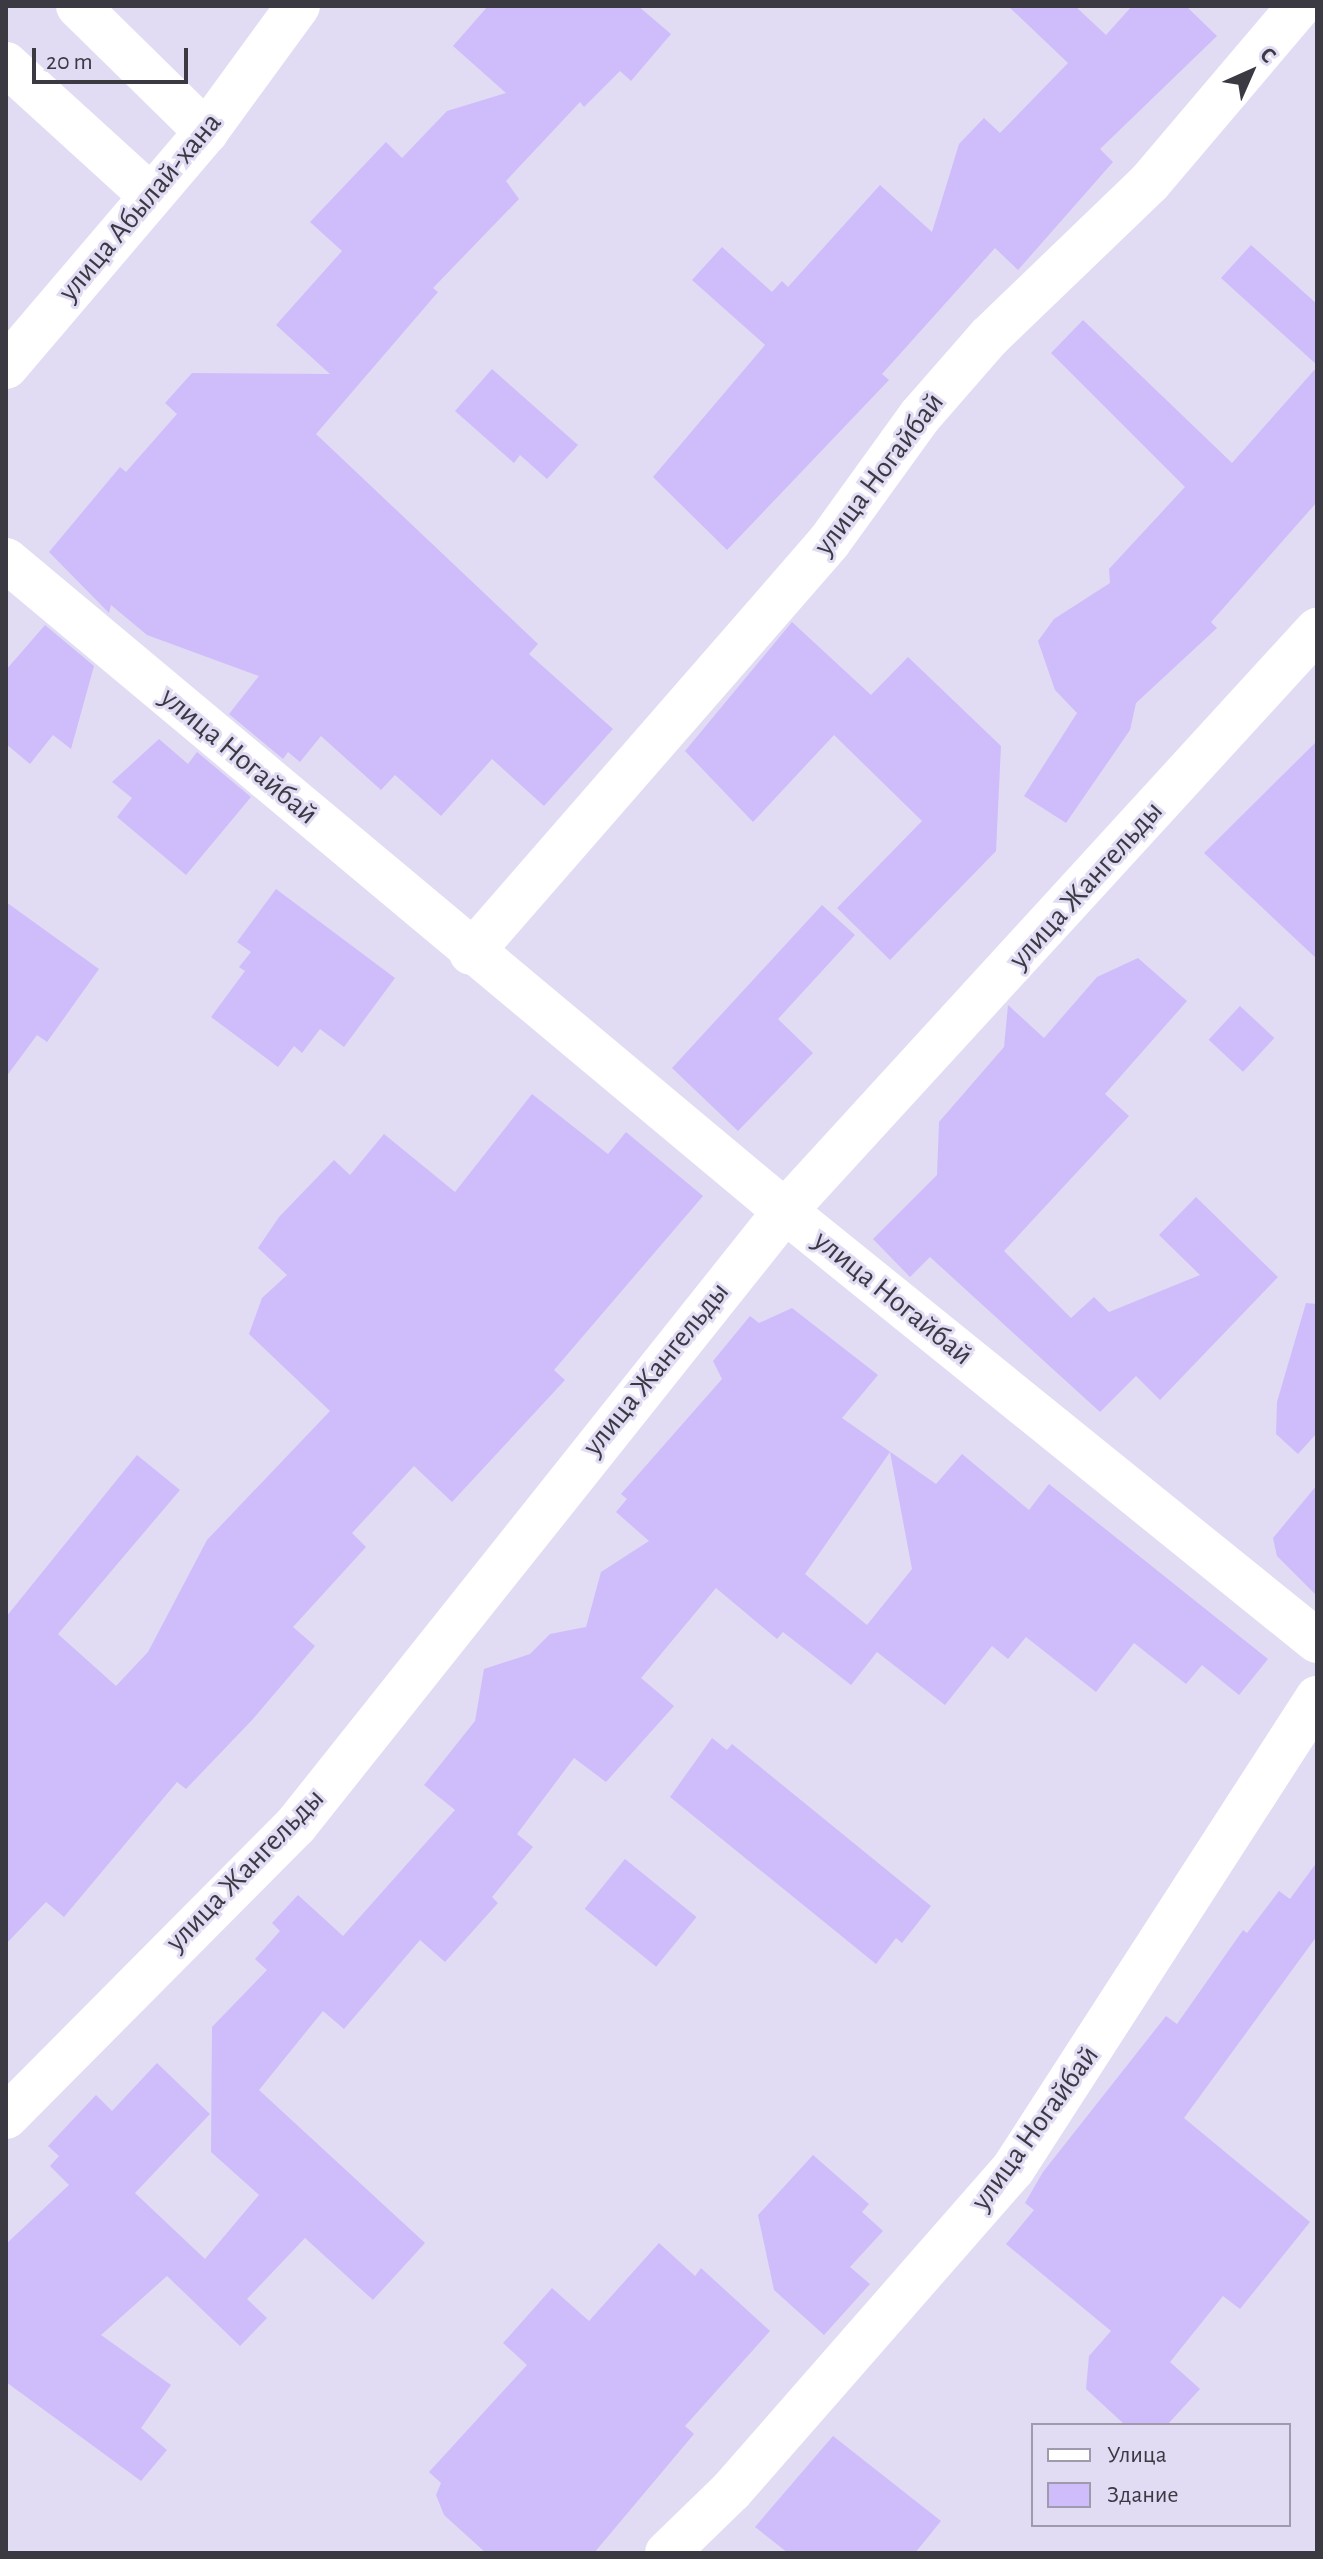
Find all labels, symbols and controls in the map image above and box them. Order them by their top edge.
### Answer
scale bar [36,32,192,82]
north arrow [1211,32,1291,112]
text: С [1256,43,1280,67]
text: 20 m [46,50,93,74]
street label: улица Абылай-хана [51,105,229,309]
street label: улица Ногайбай [806,385,952,563]
street label: улица Ногайбай [153,680,325,832]
street label: улица Жангельды [1001,794,1171,976]
street label: улица Ногайбай [806,1223,980,1373]
street label: улица Жангельды [575,1275,737,1463]
street label: улица Жангельды [158,1781,332,1959]
street label: улица Ногайбай [963,2039,1107,2217]
legend [1031,2423,1291,2527]
text: Улица [1107,2443,1167,2467]
text: Здание [1107,2483,1178,2507]

